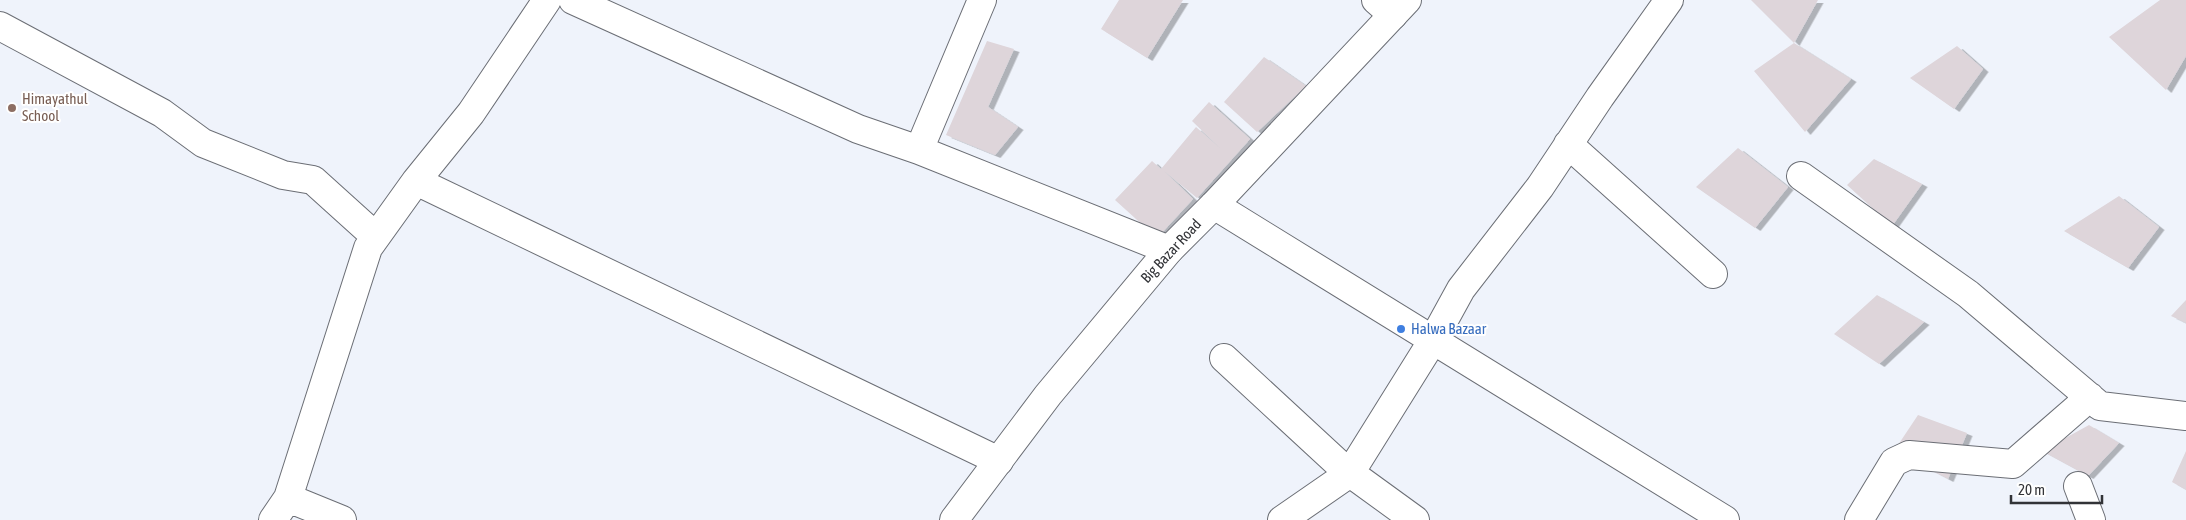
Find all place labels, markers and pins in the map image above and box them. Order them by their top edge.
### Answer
place label: Himayathul School [22,90,88,124]
marker: Himayathul School [6,102,18,114]
place label: Halwa Bazaar [1411,320,1487,337]
marker: Halwa Bazaar [1395,323,1407,335]

